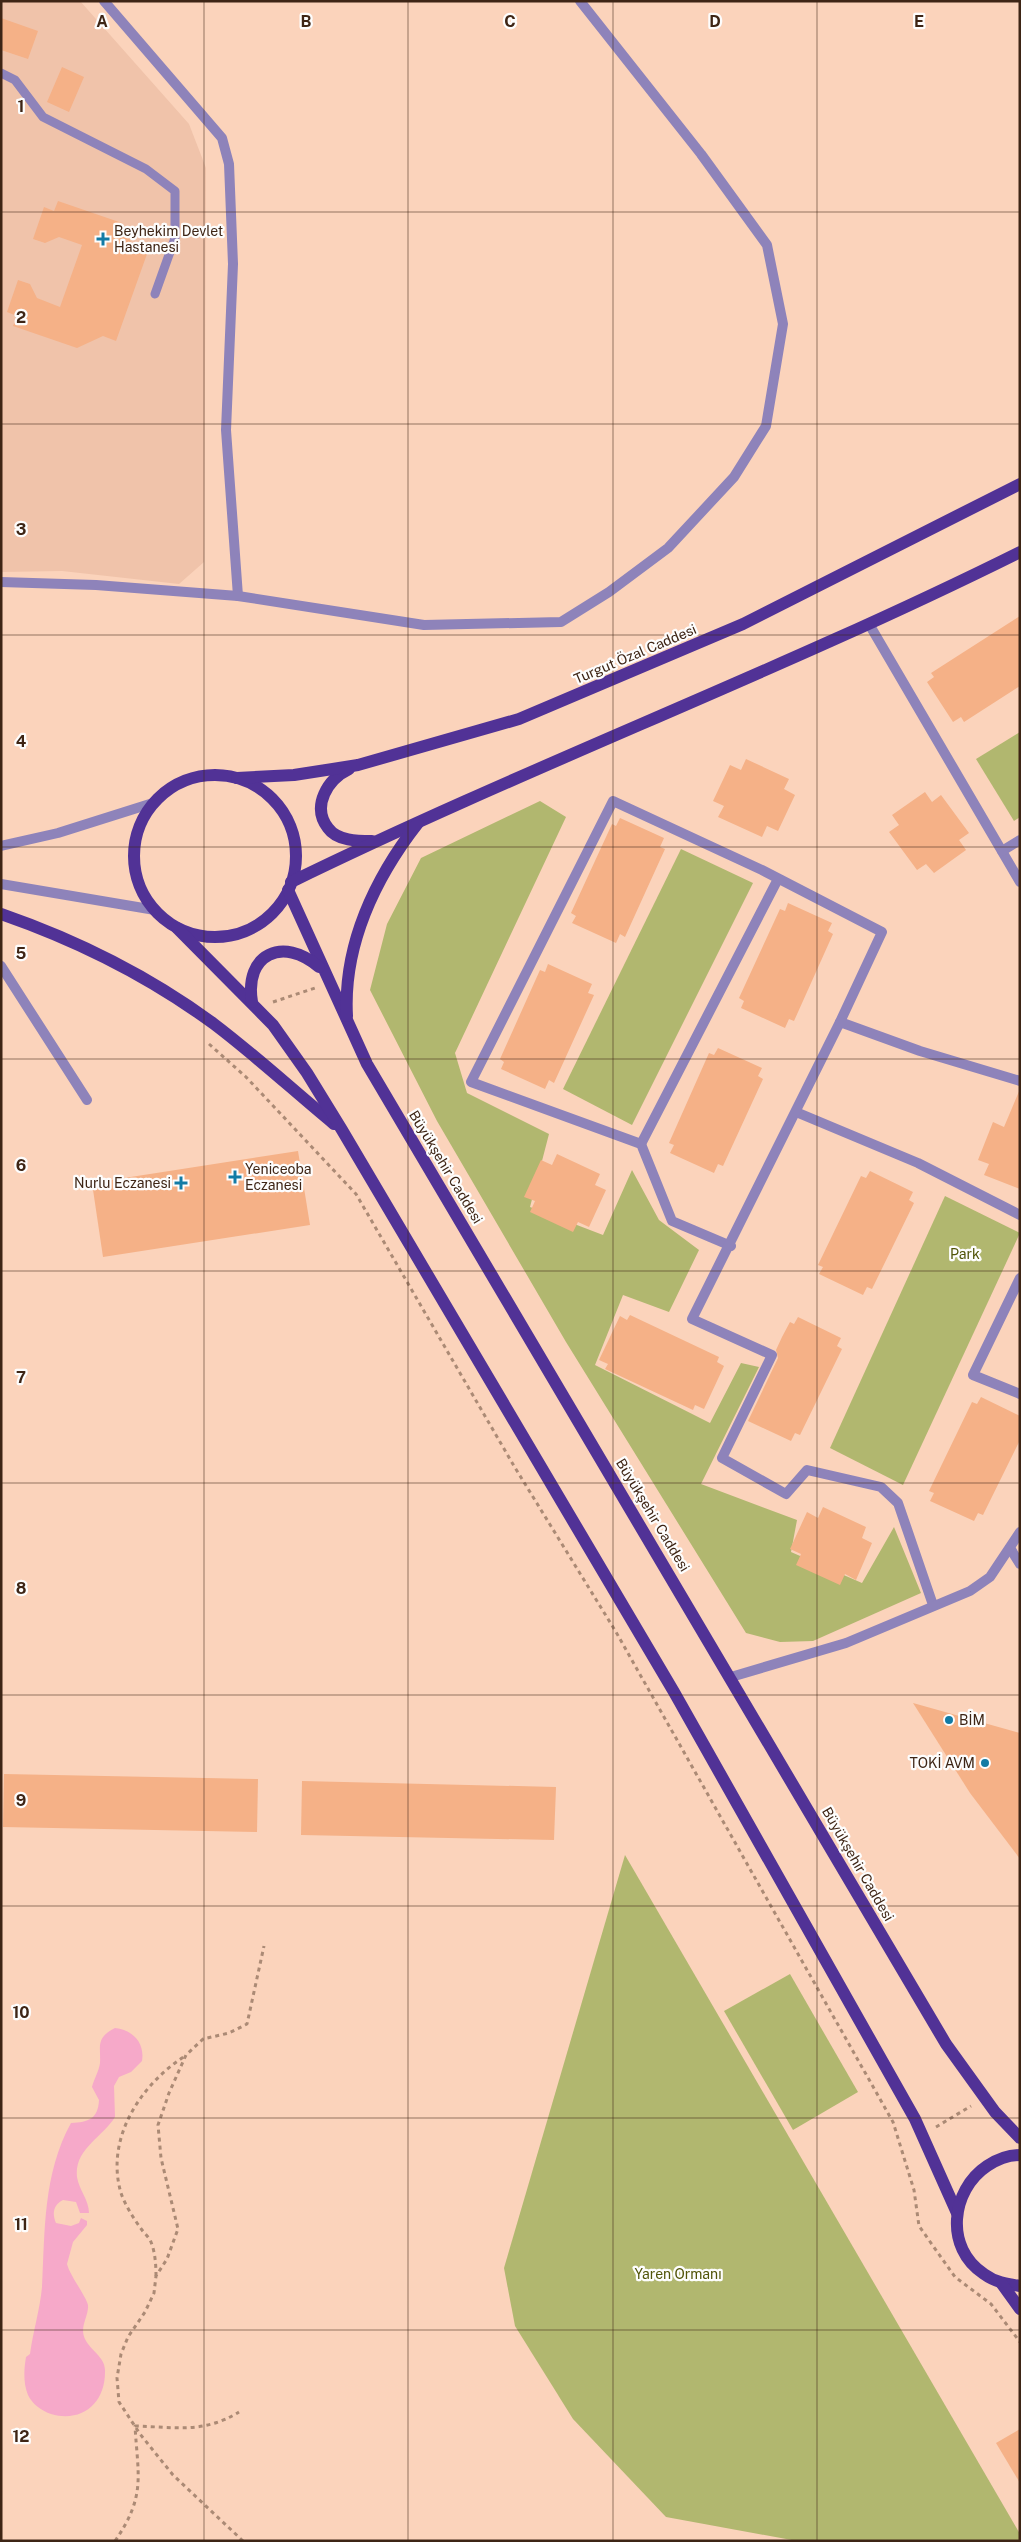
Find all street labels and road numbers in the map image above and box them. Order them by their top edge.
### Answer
street label: Turgut Özal Caddesi [571,619,699,687]
street label: Büyükşehir Caddesi [406,1108,486,1226]
street label: Büyükşehir Caddesi [613,1456,693,1574]
street label: Büyükşehir Caddesi [819,1804,897,1924]

